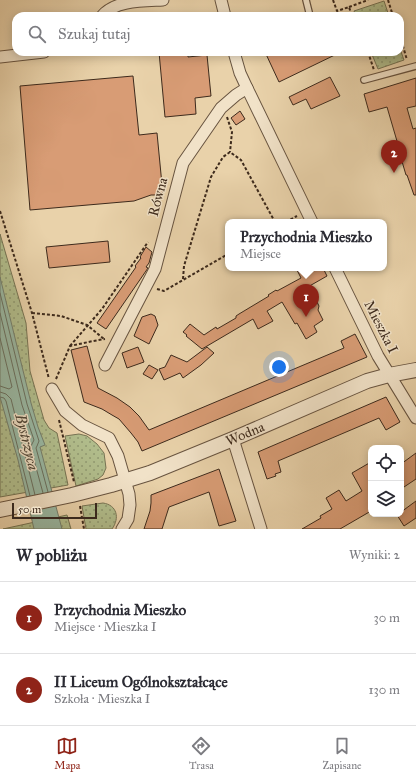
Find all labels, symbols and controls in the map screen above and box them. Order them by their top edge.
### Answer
search box [12,12,404,56]
icon: search [26,23,48,45]
text: Szukaj tutaj [58,25,130,43]
pin: 2 [381,140,407,173]
street label: Równa [145,176,171,218]
popup [225,219,387,271]
text: Przychodnia Mieszko [240,228,372,246]
text: Miejsce [240,246,281,262]
pin: 1 [293,284,319,317]
street label: Mieszka I [360,298,402,356]
your location [269,357,289,377]
water label: Bystrzyca [11,411,43,472]
street label: Wodna [223,418,267,450]
map controls [368,445,404,517]
button: locate [368,445,404,481]
button: layers [368,481,404,517]
scale bar [12,501,97,520]
text: 50 m [18,503,41,516]
text: W pobliżu [16,545,87,566]
text: Wyniki: 2 [349,547,400,563]
text: Przychodnia Mieszko [54,601,186,619]
text: 1 [26,610,32,626]
text: 30 m [374,610,400,626]
text: Miejsce · Mieszka I [54,619,157,635]
text: II Liceum Ogólnokształcące [54,673,228,691]
text: 2 [26,682,32,698]
text: 130 m [368,682,400,698]
text: Szkoła · Mieszka I [54,691,150,707]
tab: Mapa [54,735,80,772]
tab: Trasa [189,735,214,772]
tab: Zapisane [322,735,362,772]

